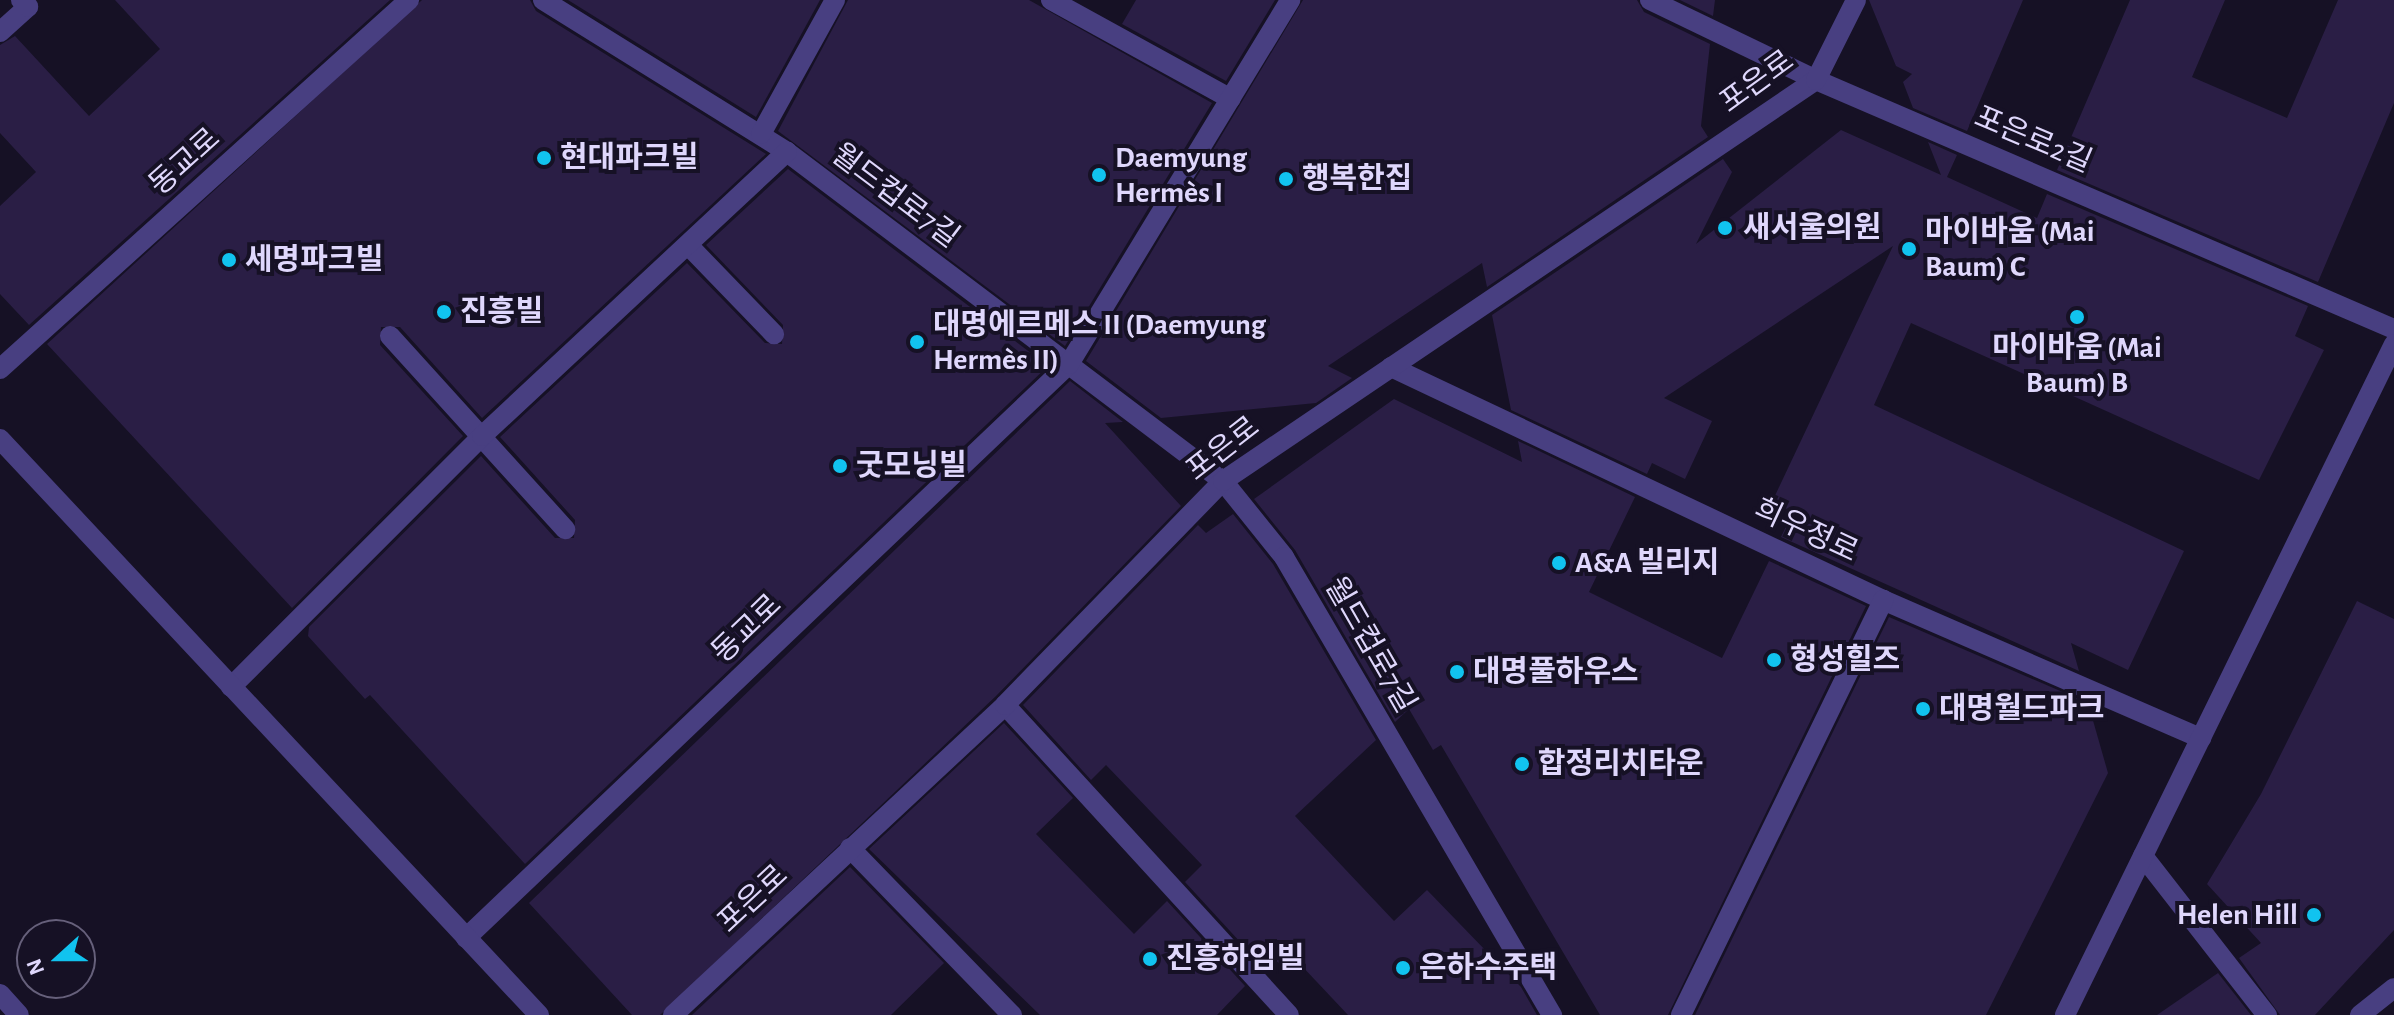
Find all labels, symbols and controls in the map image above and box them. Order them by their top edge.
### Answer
street label: 포은로 [1713,43,1801,121]
street label: 포은로2길 [1969,99,2097,181]
street label: 동교로 [142,121,228,203]
street label: 월드컵로7길 [824,136,966,256]
place label: 현대파크빌 [560,140,698,176]
place label: Daemyung Hermès I [1115,140,1247,210]
marker: 현대파크빌 [535,149,553,167]
place label: 행복한집 [1302,161,1412,197]
marker: Daemyung Hermès I [1090,166,1108,184]
marker: 행복한집 [1277,170,1295,188]
place label: 새서울의원 [1743,210,1881,246]
place label: 마이바움 (Mai Baum) C [1925,214,2095,284]
marker: 새서울의원 [1714,217,1736,239]
marker: 마이바움 (Mai Baum) C [1900,240,1918,258]
place label: 세명파크빌 [245,242,383,278]
marker: 세명파크빌 [220,251,238,269]
place label: 진흥빌 [460,294,543,330]
marker: 진흥빌 [435,303,453,321]
place label: 대명에르메스 II (Daemyung Hermès II) [933,307,1266,378]
marker: 마이바움 (Mai Baum) B [2068,308,2086,326]
place label: 마이바움 (Mai Baum) B [1992,330,2162,400]
marker: 대명에르메스 II (Daemyung Hermès II) [908,333,926,351]
street label: 포은로 [1179,409,1267,489]
place label: 굿모닝빌 [856,448,966,484]
marker: 굿모닝빌 [831,457,849,475]
street label: 희우정로 [1748,491,1864,571]
place label: A&A 빌리지 [1575,545,1720,581]
marker: A&A 빌리지 [1550,554,1568,572]
street label: 월드컵로7길 [1317,571,1423,719]
street label: 동교로 [705,587,789,671]
place label: 형성힐즈 [1790,642,1900,678]
marker: 형성힐즈 [1765,651,1783,669]
place label: 대명풀하우스 [1473,654,1639,690]
marker: 대명풀하우스 [1448,663,1466,681]
place label: 대명월드파크 [1939,691,2105,727]
marker: 대명월드파크 [1914,700,1932,718]
place label: 합정리치타운 [1538,746,1704,782]
marker: 합정리치타운 [1513,755,1531,773]
street label: 포은로 [710,858,796,940]
place label: Helen Hill [2177,897,2298,933]
marker: Helen Hill [2305,906,2323,924]
north arrow [16,919,96,999]
place label: 진흥하임빌 [1166,941,1304,977]
marker: 진흥하임빌 [1141,950,1159,968]
place label: 은하수주택 [1419,950,1557,986]
text: N [22,956,48,978]
marker: 은하수주택 [1394,959,1412,977]

